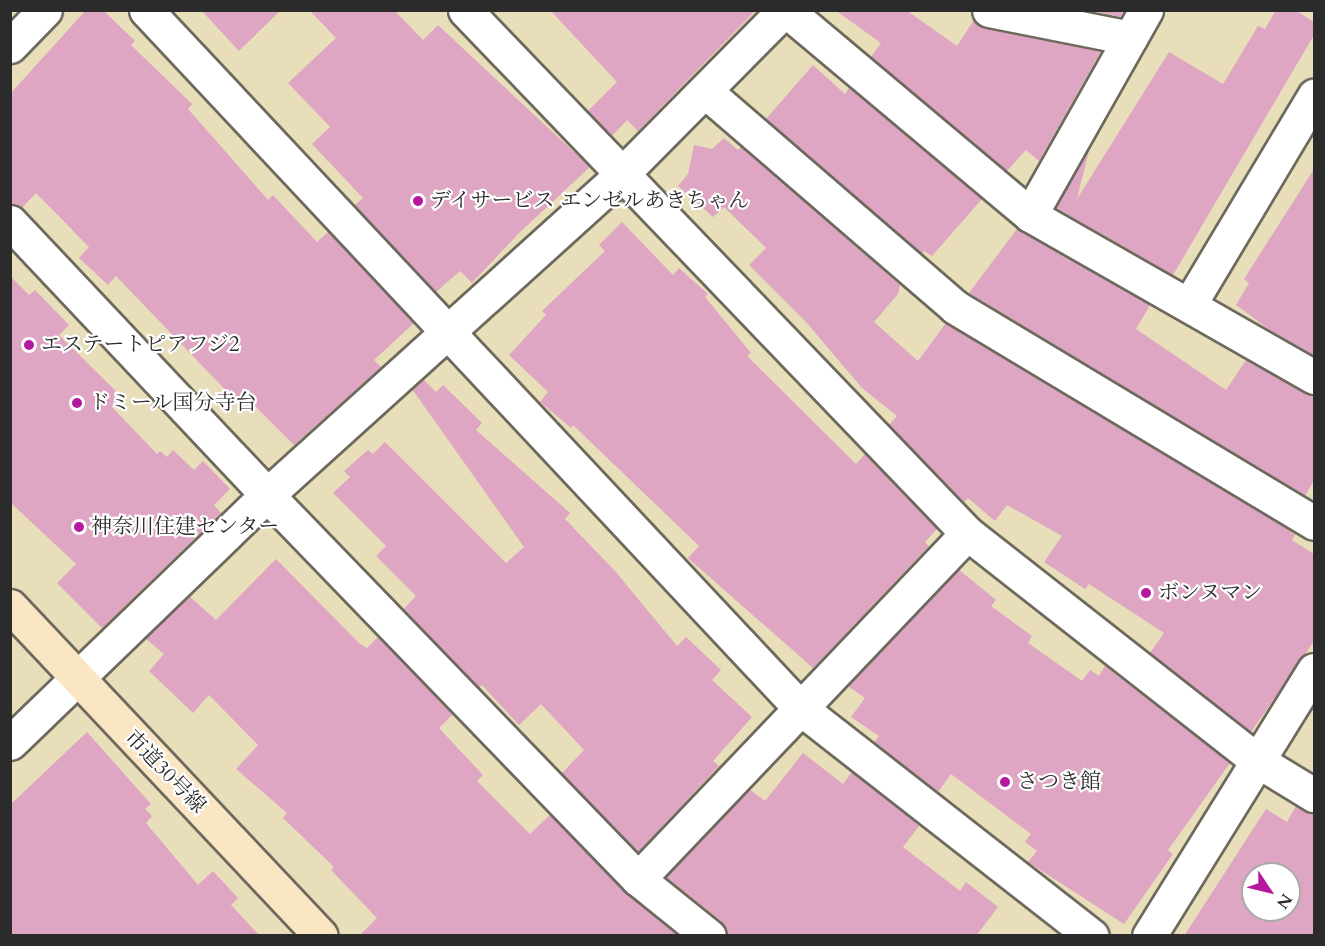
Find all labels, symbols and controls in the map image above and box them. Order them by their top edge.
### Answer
place label: デイサービス エンゼルあきちゃん [430,188,751,214]
marker: デイサービス エンゼルあきちゃん [411,194,425,208]
place label: エステートピアフジ2 [41,332,241,358]
marker: エステートピアフジ2 [22,338,36,352]
place label: ドミール国分寺台 [89,390,257,416]
marker: ドミール国分寺台 [70,396,84,410]
place label: 神奈川住建センター [91,514,280,540]
marker: 神奈川住建センター [72,520,86,534]
place label: ボンヌマン [1158,580,1263,606]
marker: ボンヌマン [1139,586,1153,600]
street label: 市道30号線 [119,725,211,819]
place label: さつき館 [1017,769,1101,795]
marker: さつき館 [998,775,1012,789]
north arrow [1241,862,1301,922]
text: N [1271,889,1297,913]

